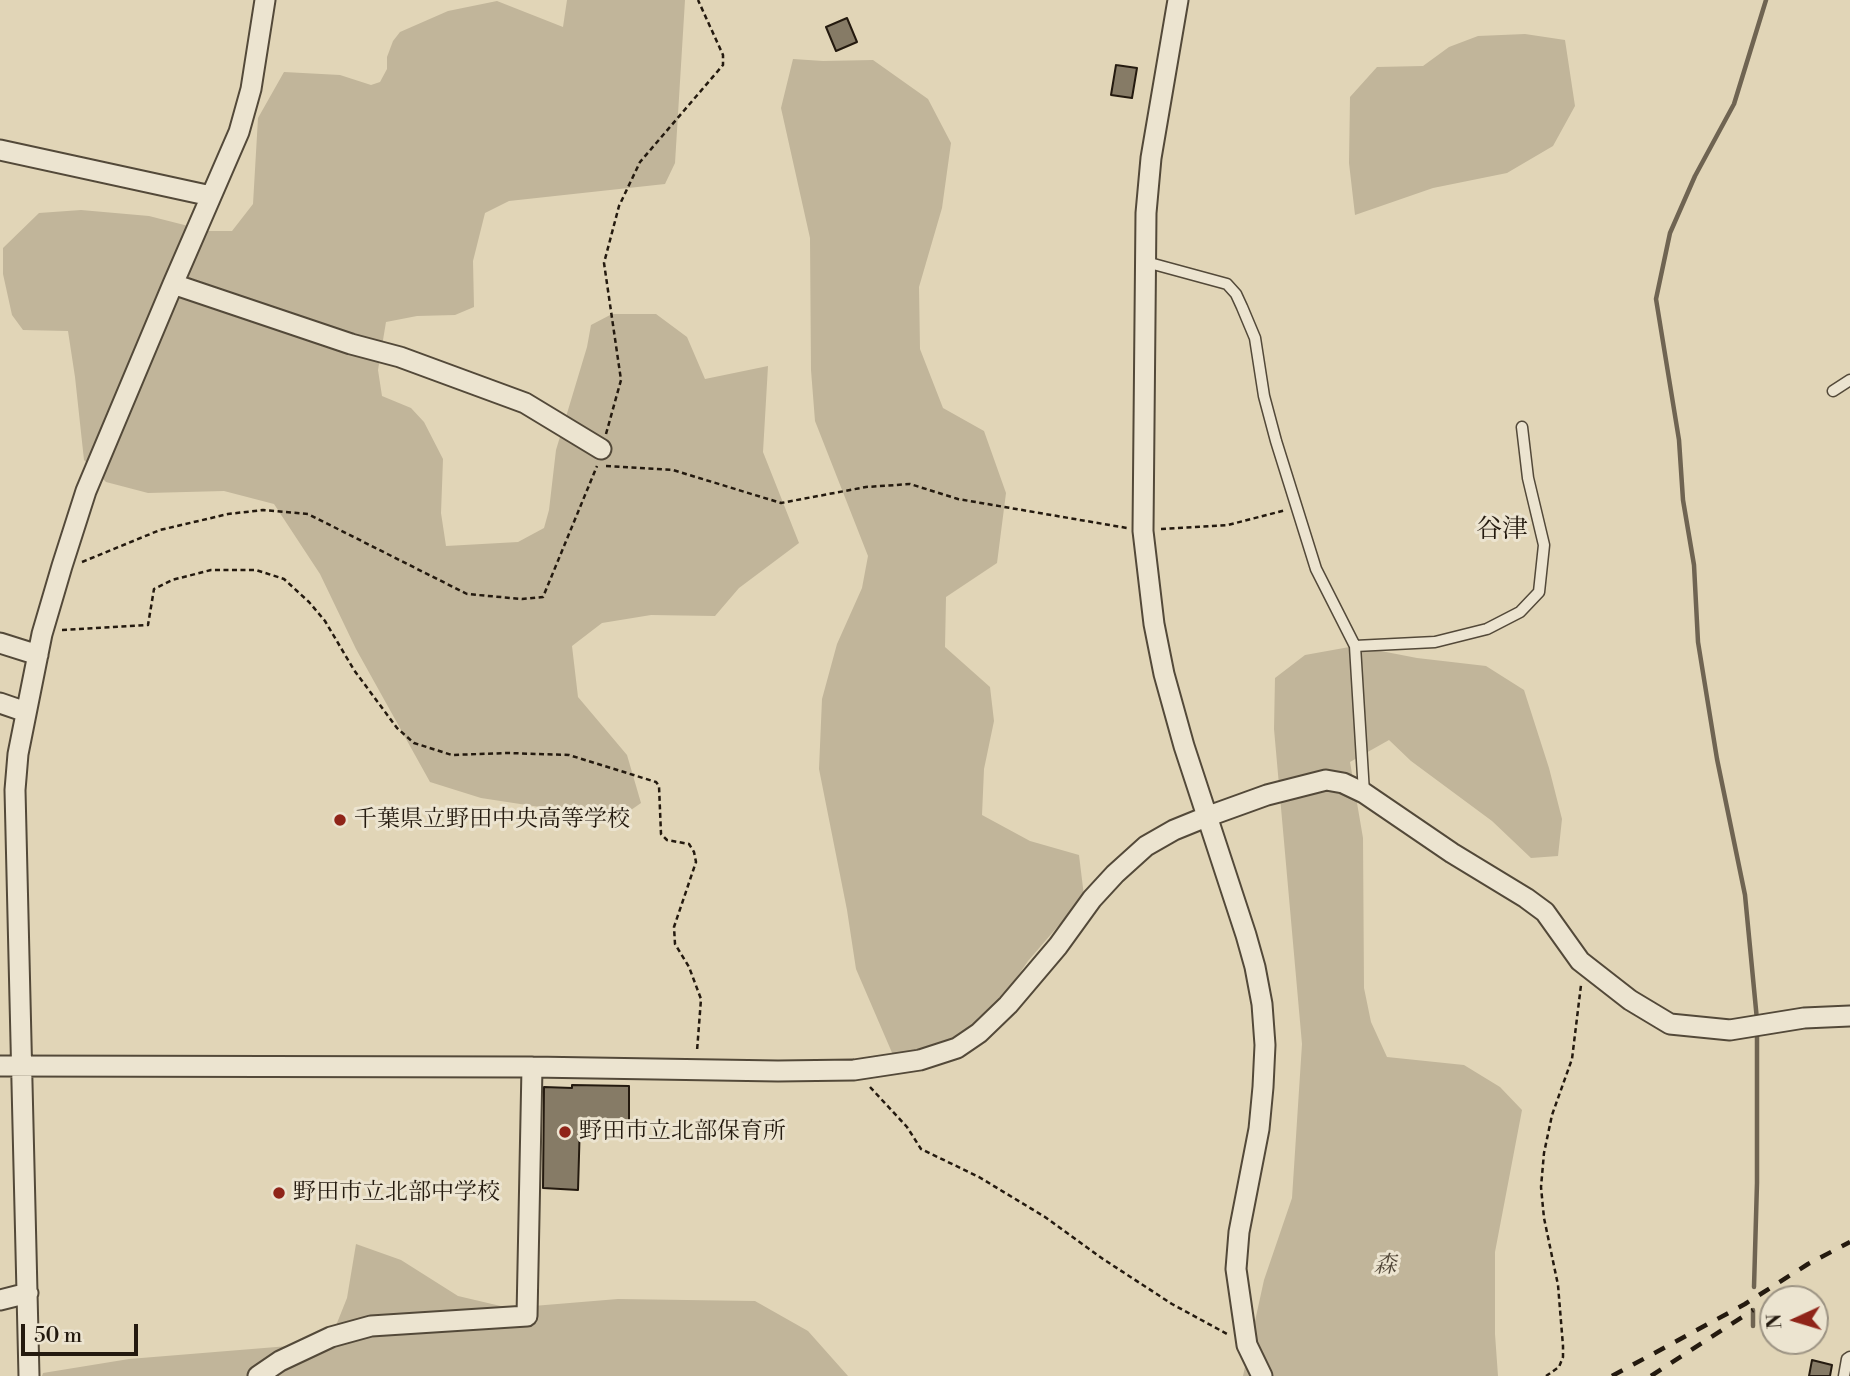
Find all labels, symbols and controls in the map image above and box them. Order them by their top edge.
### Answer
district label: 谷津 [1476,515,1528,547]
place label: 千葉県立野田中央高等学校 [354,806,630,834]
marker: 千葉県立野田中央高等学校 [332,812,348,828]
place label: 野田市立北部保育所 [579,1118,786,1146]
marker: 野田市立北部保育所 [557,1124,573,1140]
place label: 野田市立北部中学校 [293,1179,500,1207]
marker: 野田市立北部中学校 [271,1185,287,1201]
park label: 森 [1374,1252,1396,1280]
north arrow [1759,1285,1829,1355]
scale bar [24,1310,142,1354]
text: N [1763,1313,1788,1330]
text: 50 m [34,1323,82,1349]

